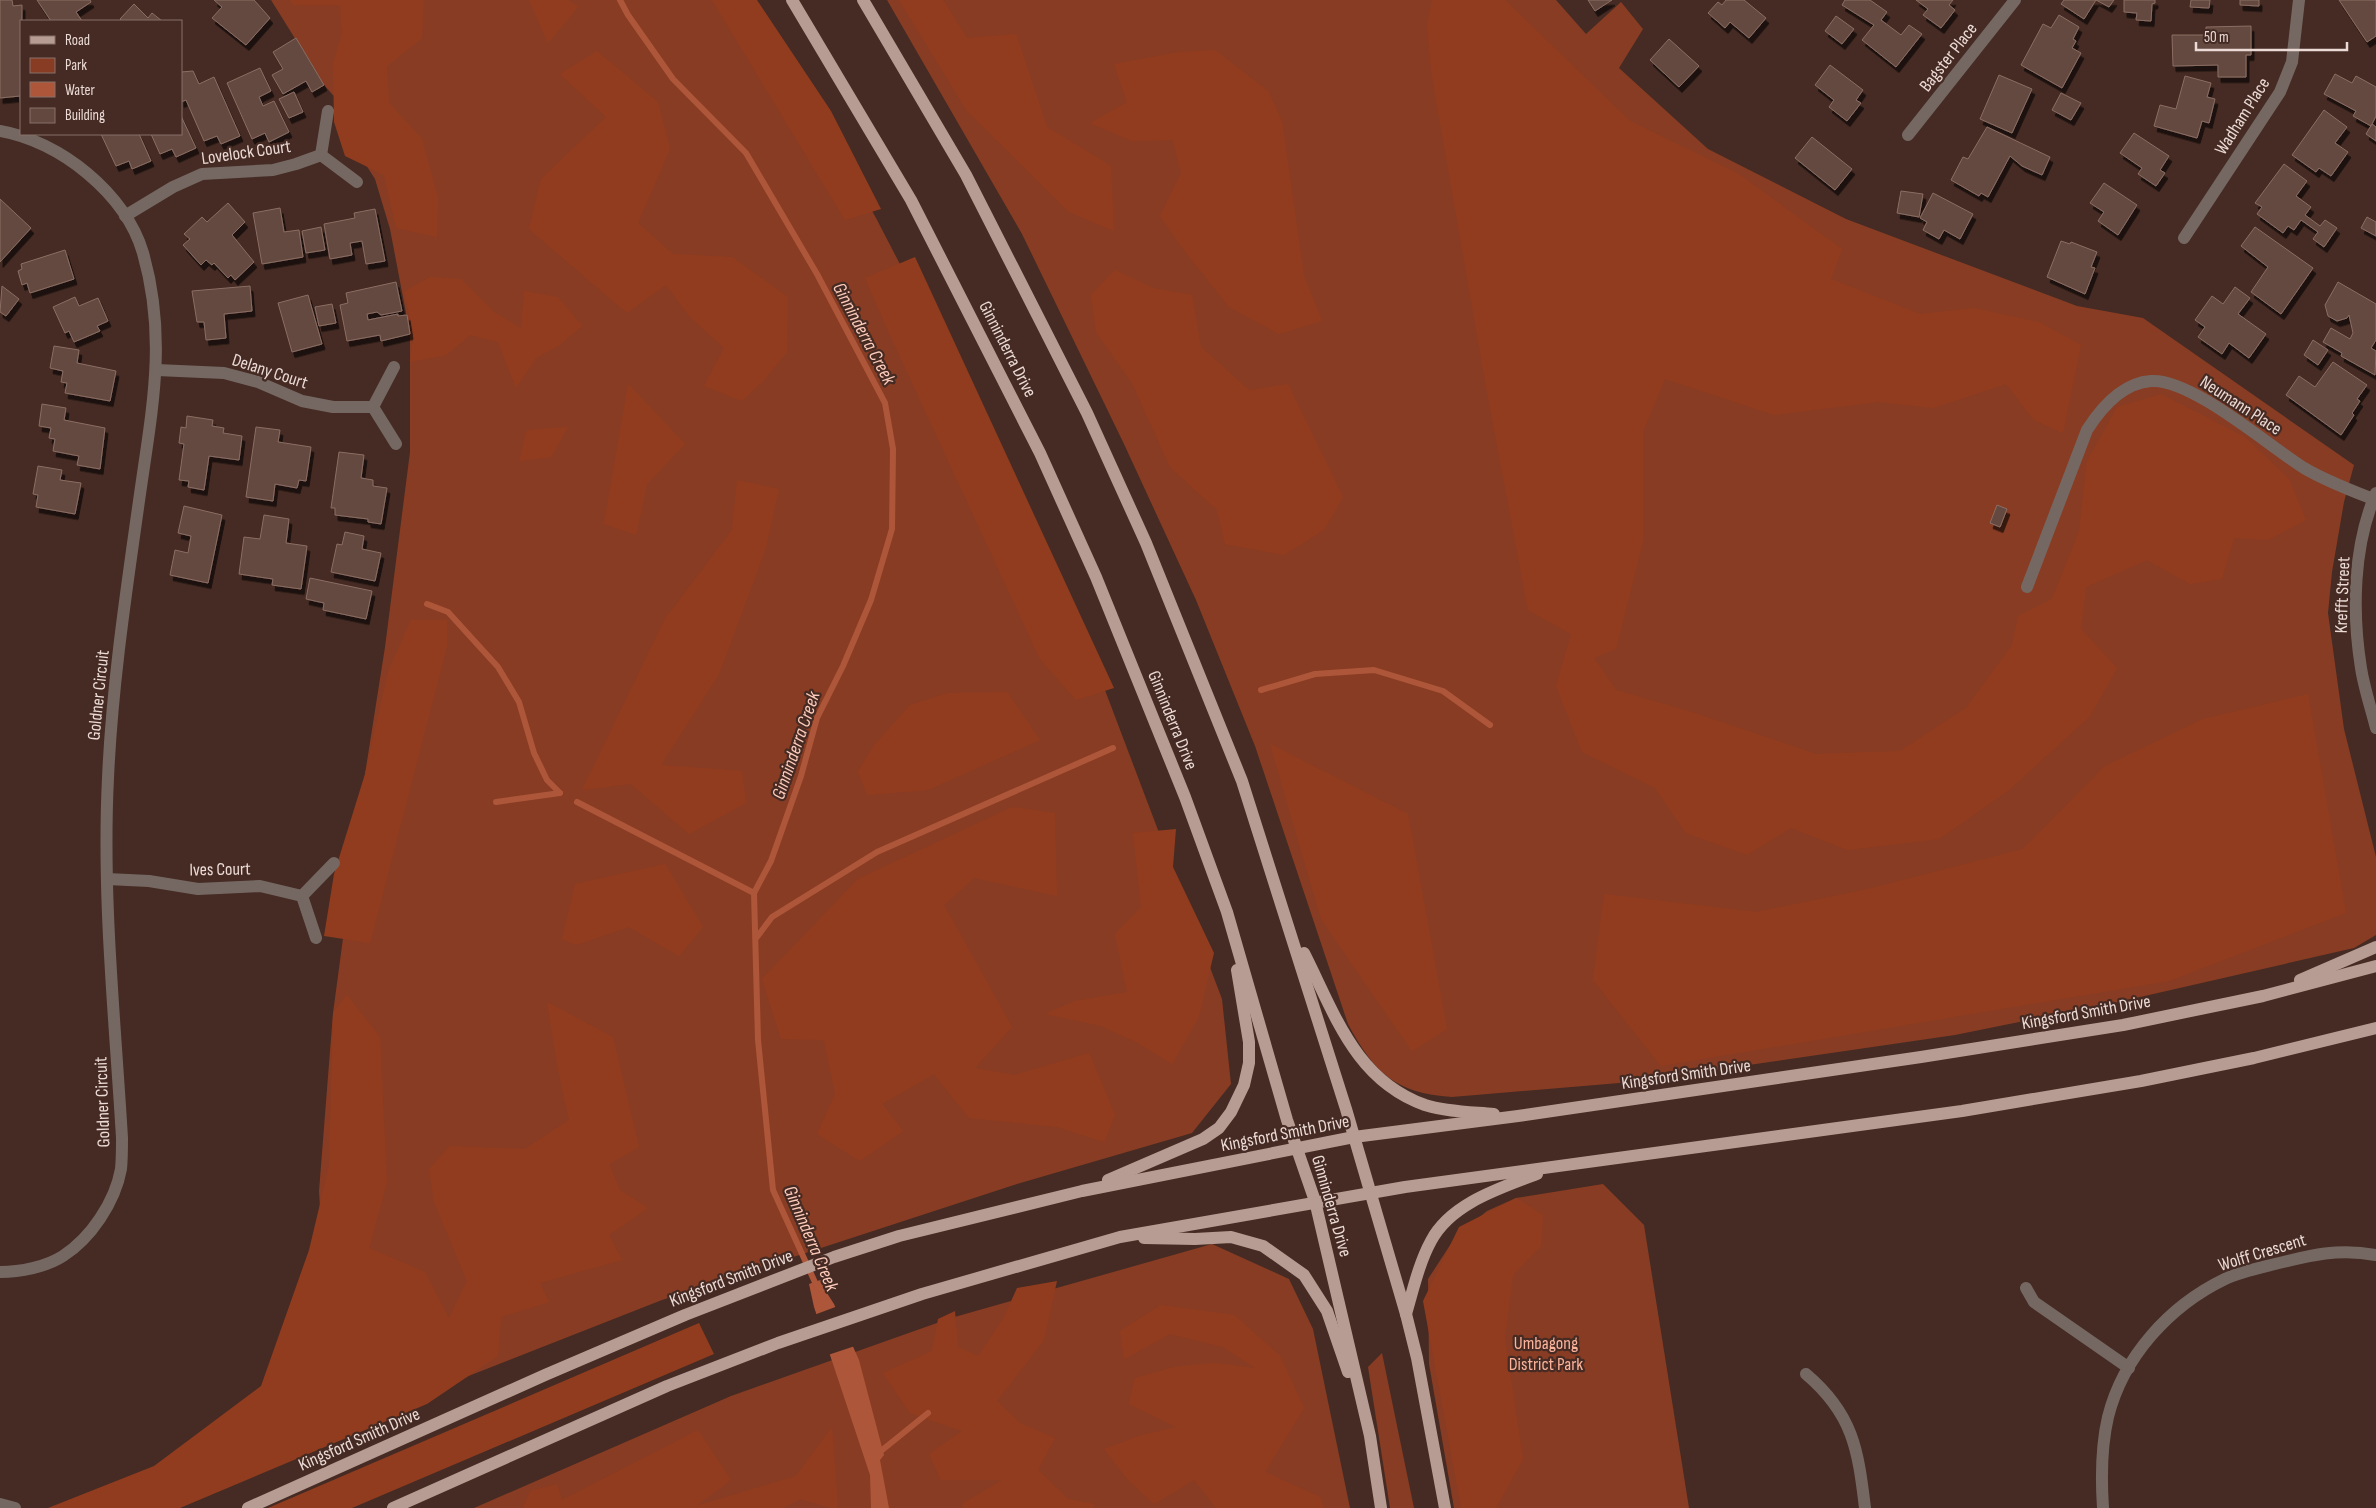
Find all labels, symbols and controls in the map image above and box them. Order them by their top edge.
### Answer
street label: Bagster Place [1915,19,1982,96]
legend [20,20,182,135]
scale bar [2196,20,2347,52]
text: 50 m [2204,28,2229,47]
text: Road [65,31,90,50]
text: Park [65,56,87,75]
street label: Wadham Place [2210,74,2274,159]
text: Water [65,81,96,100]
text: Building [65,106,105,125]
street label: Lovelock Court [200,136,293,169]
water label: Ginninderra Creek [827,279,901,390]
street label: Ginninderra Drive [974,298,1041,401]
street label: Delany Court [229,349,311,394]
street label: Neumann Place [2196,371,2285,440]
street label: Krefft Street [2331,556,2354,634]
street label: Goldner Circuit [83,648,114,741]
street label: Ginninderra Drive [1143,668,1202,773]
water label: Ginninderra Creek [767,688,826,802]
street label: Ives Court [189,858,251,881]
street label: Kingsford Smith Drive [2020,991,2152,1034]
street label: Kingsford Smith Drive [1620,1055,1752,1094]
street label: Goldner Circuit [90,1056,115,1148]
street label: Kingsford Smith Drive [1219,1111,1351,1156]
street label: Ginninderra Drive [1307,1153,1356,1259]
water label: Ginninderra Creek [778,1182,844,1296]
street label: Wolff Crescent [2216,1229,2309,1276]
street label: Kingsford Smith Drive [667,1245,796,1312]
park label: Umbagong District Park [1509,1333,1583,1375]
street label: Kingsford Smith Drive [295,1403,423,1476]

